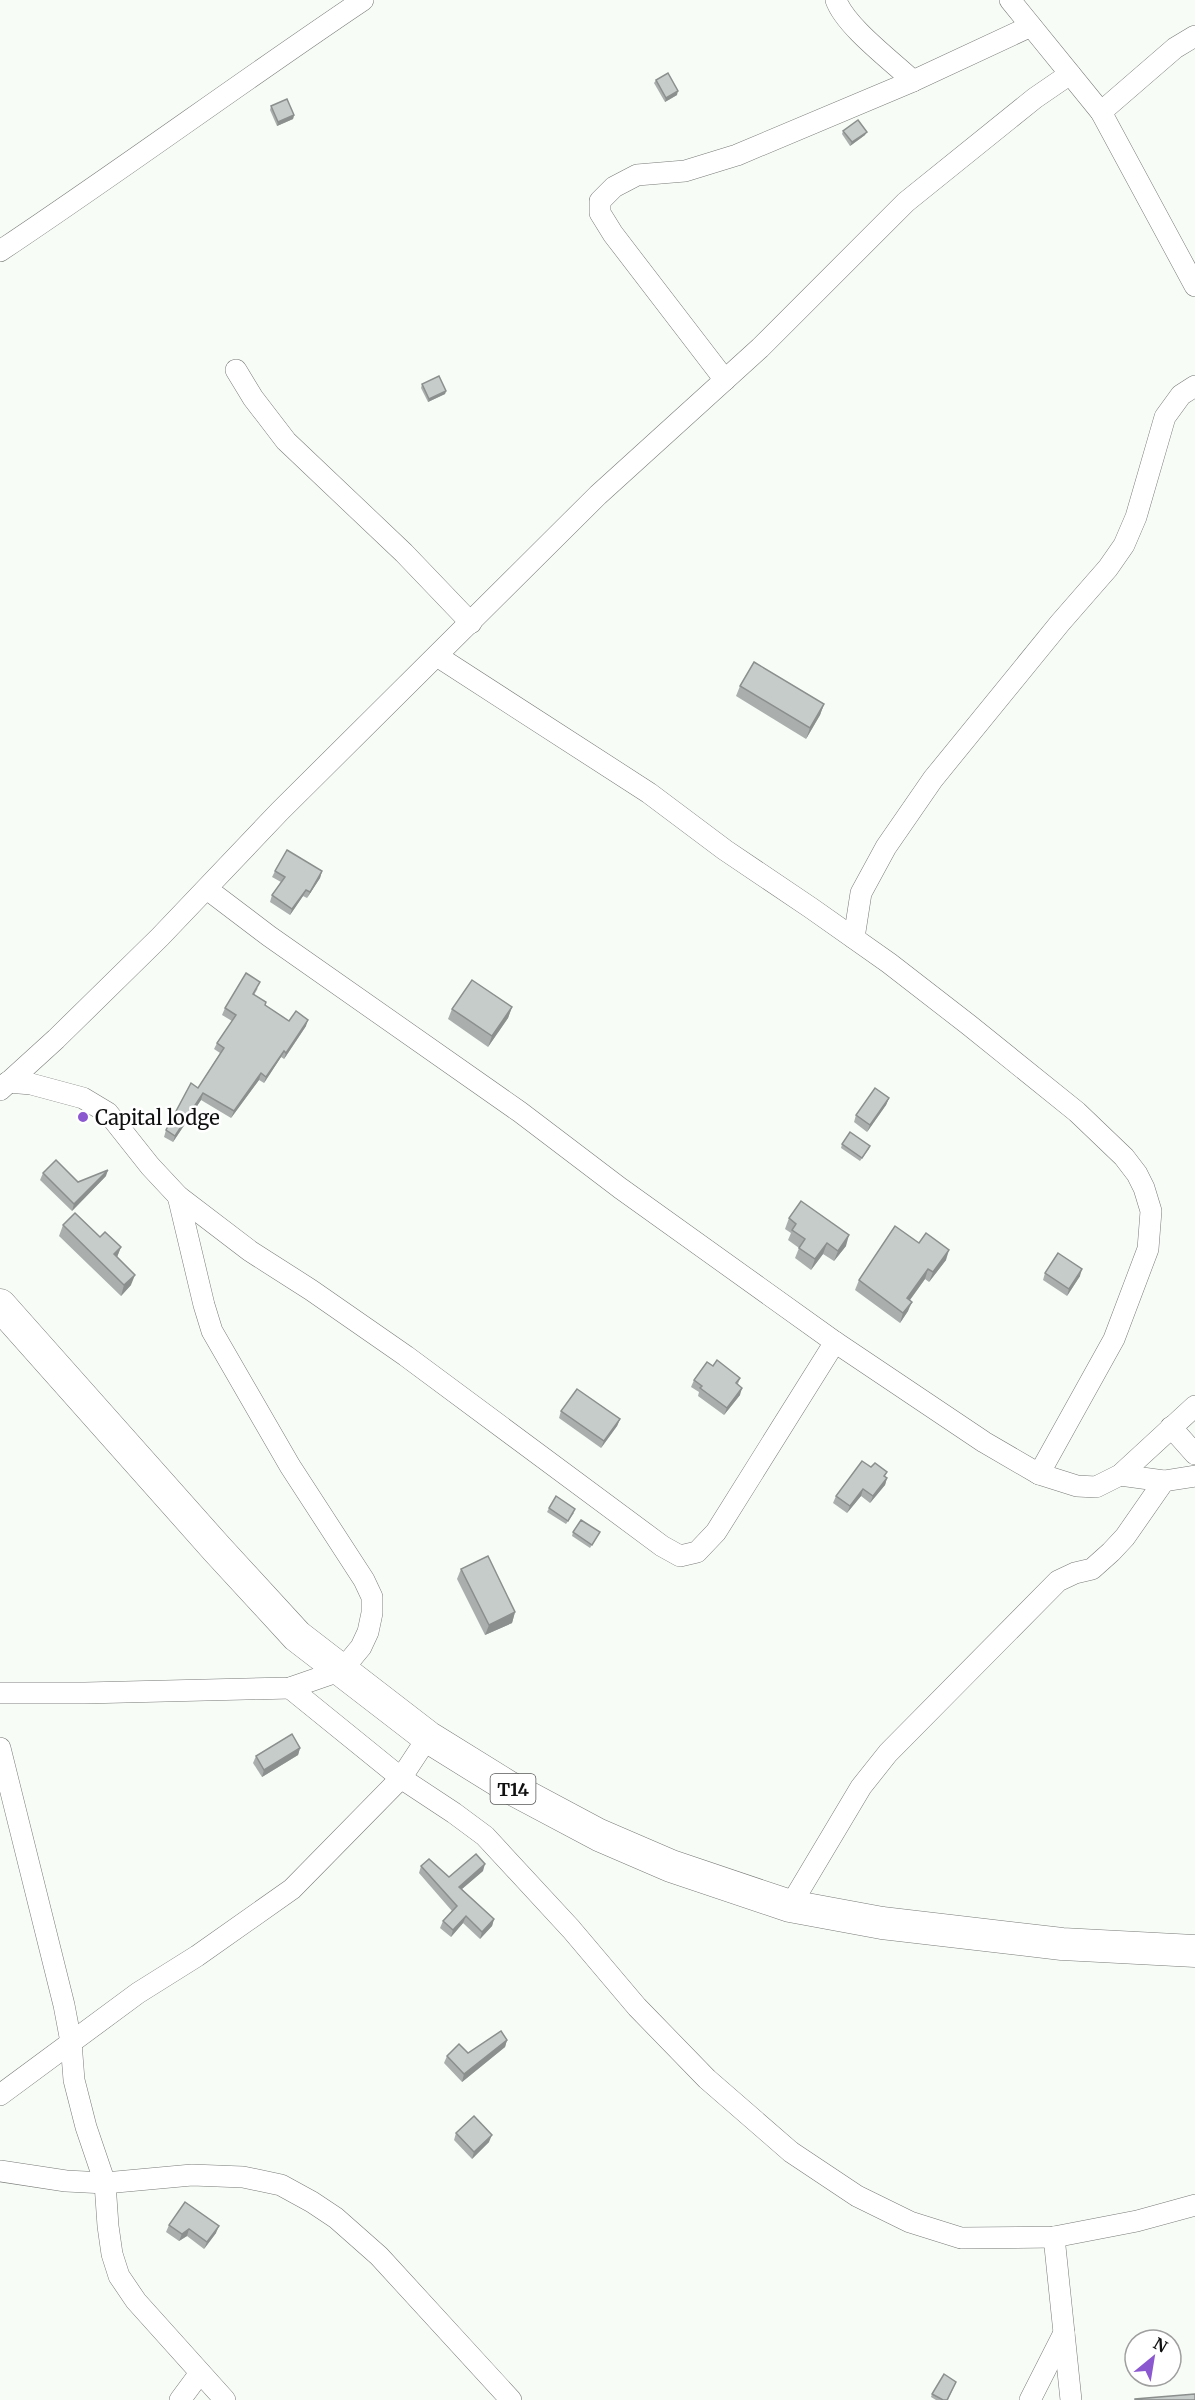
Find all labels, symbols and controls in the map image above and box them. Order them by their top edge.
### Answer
place label: Capital lodge [95,1105,220,1130]
marker: Capital lodge [76,1110,90,1124]
road number: T14 [490,1774,536,1804]
north arrow [1123,2328,1183,2388]
text: N [1150,2333,1171,2357]

